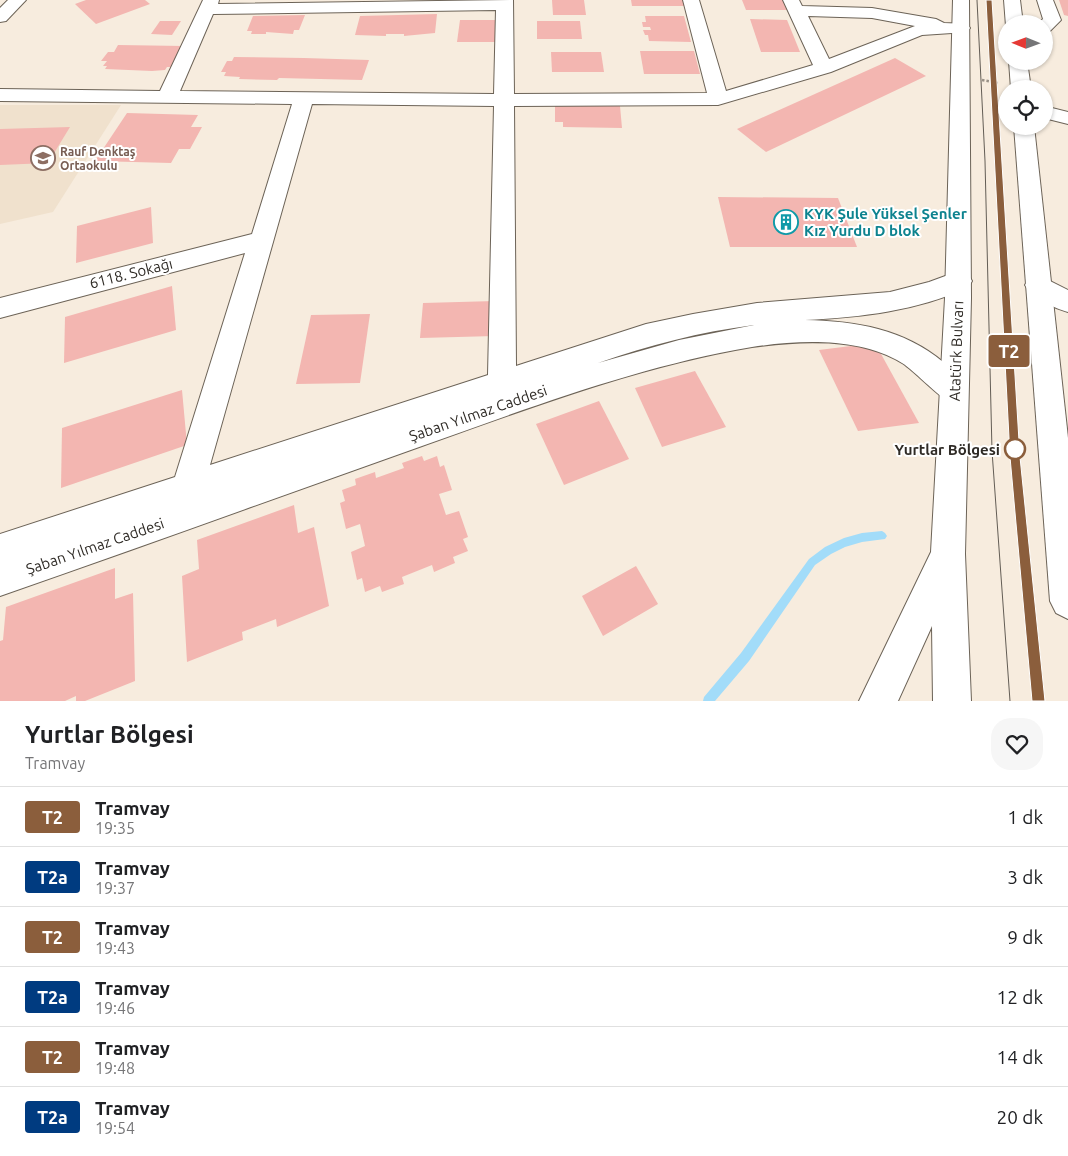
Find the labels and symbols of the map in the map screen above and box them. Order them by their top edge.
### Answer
north arrow [998,15,1052,70]
school or university icon: Rauf Denktaş Ortaokulu [30,145,56,171]
place label: Rauf Denktaş Ortaokulu [60,145,136,172]
place label: KYK Şule Yüksel Şenler Kız Yurdu D blok [804,205,968,239]
building icon: KYK Şule Yüksel Şenler Kız Yurdu D blok [773,209,799,235]
street label: 6118. Sokağı [88,254,174,292]
street label: Atatürk Bulvarı [946,300,966,402]
line badge: T2 [986,335,1032,367]
street label: Şaban Yılmaz Caddesi [407,381,549,445]
marker: Yurtlar Bölgesi [1004,438,1026,460]
place label: Yurtlar Bölgesi [895,441,1000,458]
street label: Şaban Yılmaz Caddesi [24,514,166,578]

